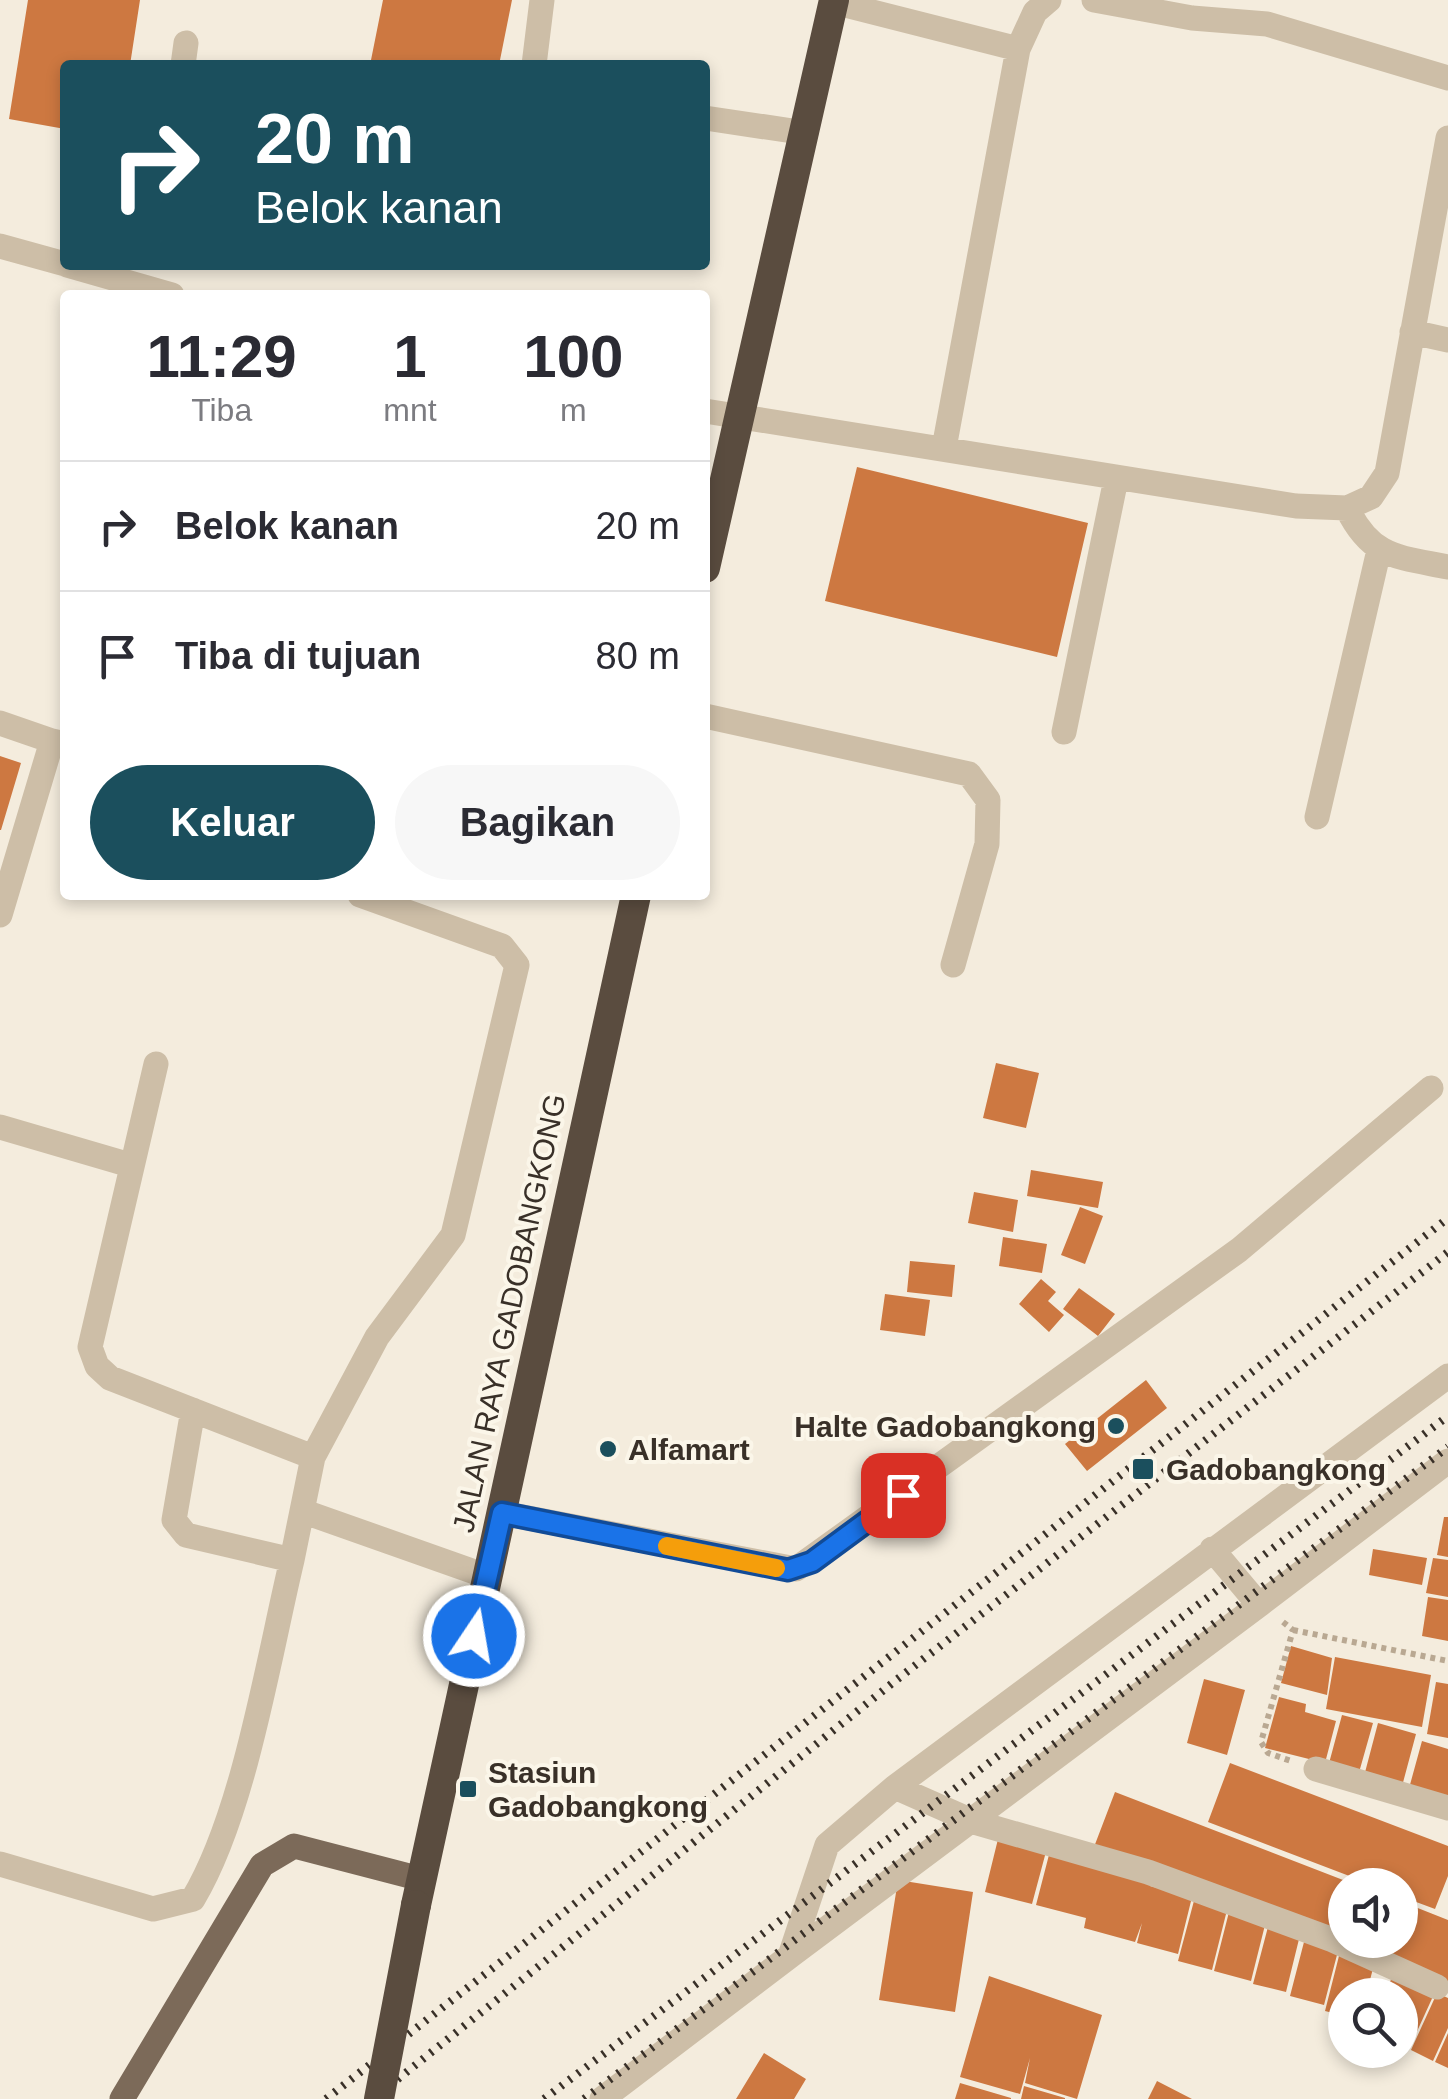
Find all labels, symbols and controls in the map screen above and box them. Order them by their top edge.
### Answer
icon: right [90,100,220,230]
text: 20 m [255,100,415,178]
text: Belok kanan [255,182,503,233]
text: 11:29 [147,323,297,390]
text: 1 [393,323,427,390]
text: 100 [523,323,623,390]
text: Tiba [191,392,252,428]
text: mnt [383,392,437,428]
text: m [560,392,587,428]
icon: right [90,499,145,554]
text: Belok kanan [175,505,399,547]
text: 20 m [596,505,680,547]
icon: arrive [90,629,145,684]
text: Tiba di tujuan [175,635,421,677]
text: 80 m [596,635,680,677]
button: Keluar [90,765,375,880]
button: Bagikan [395,765,680,880]
street label: JALAN RAYA GADOBANGKONG [446,1091,572,1535]
place label: Halte Gadobangkong [794,1410,1096,1443]
marker: Halte Gadobangkong [1105,1415,1127,1437]
place label: Alfamart [628,1433,750,1466]
marker: Alfamart [597,1438,619,1460]
pin [861,1453,946,1538]
place label: Gadobangkong [1166,1453,1386,1486]
marker: Gadobangkong [1130,1456,1156,1482]
icon: arrive [876,1468,931,1523]
position arrow [422,1584,526,1688]
place label: Stasiun Gadobangkong [488,1756,708,1823]
marker: Stasiun Gadobangkong [457,1778,479,1800]
map controls [1328,1868,1418,2068]
button: sound [1328,1868,1418,1958]
button: search [1328,1978,1418,2068]

